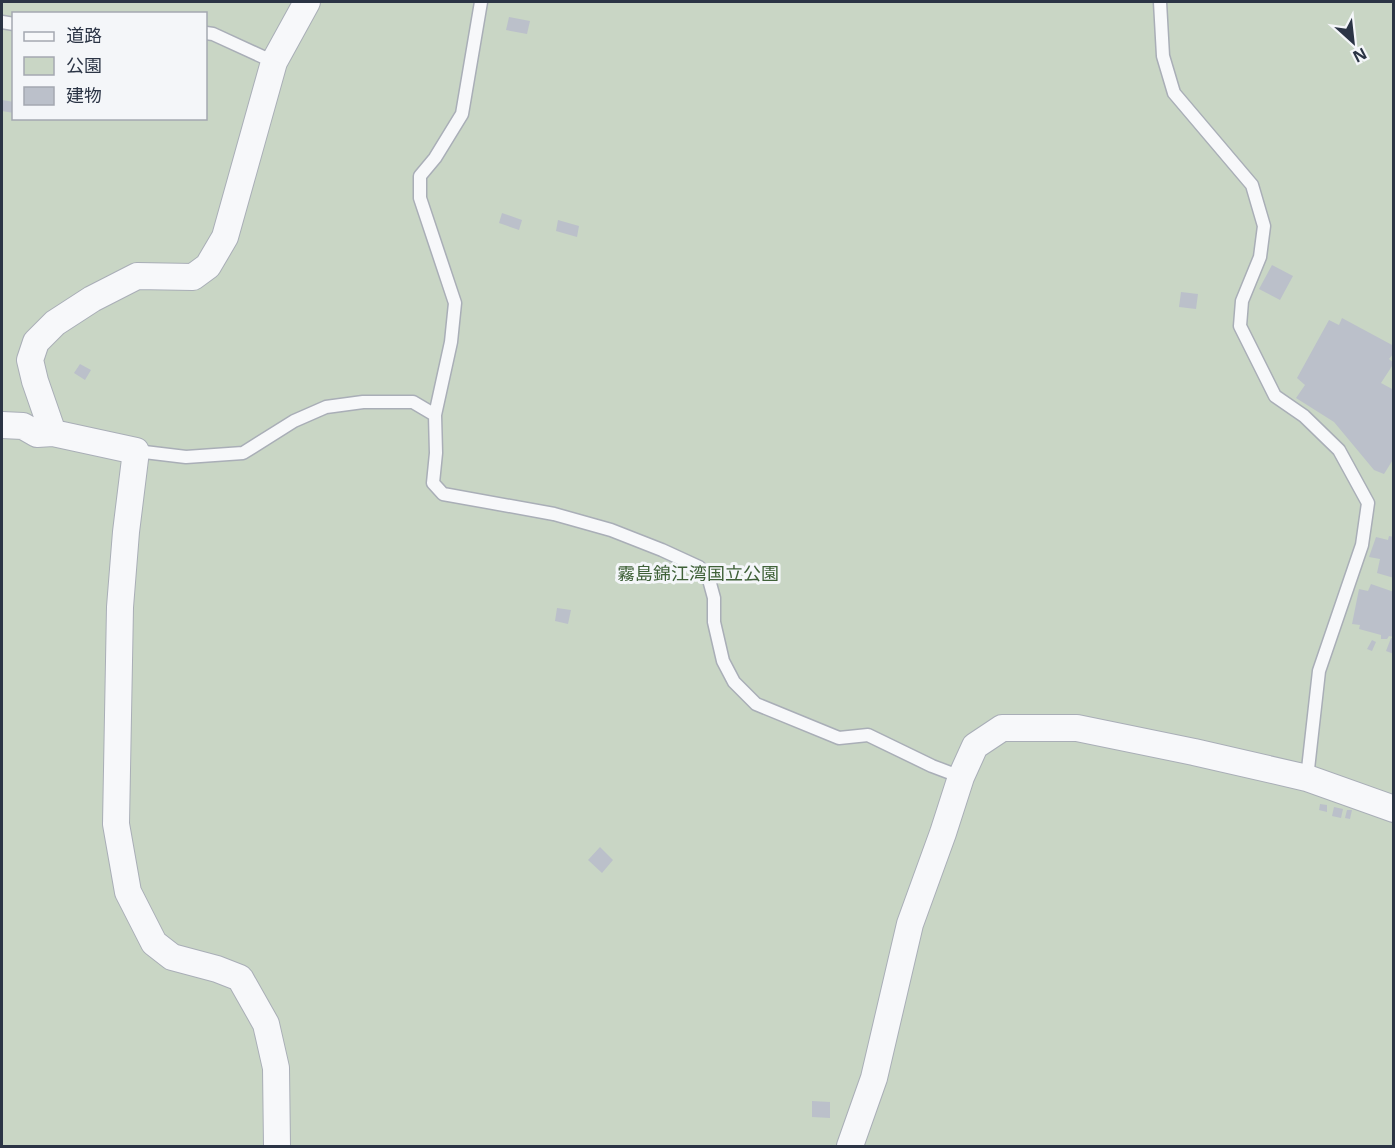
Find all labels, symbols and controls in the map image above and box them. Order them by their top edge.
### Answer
legend [12,12,207,120]
north arrow [1323,12,1383,72]
text: 道路 [66,23,102,47]
text: N [1349,43,1371,68]
text: 公園 [66,53,102,77]
text: 建物 [66,83,102,107]
park label: 霧島錦江湾国立公園 [617,561,779,585]

